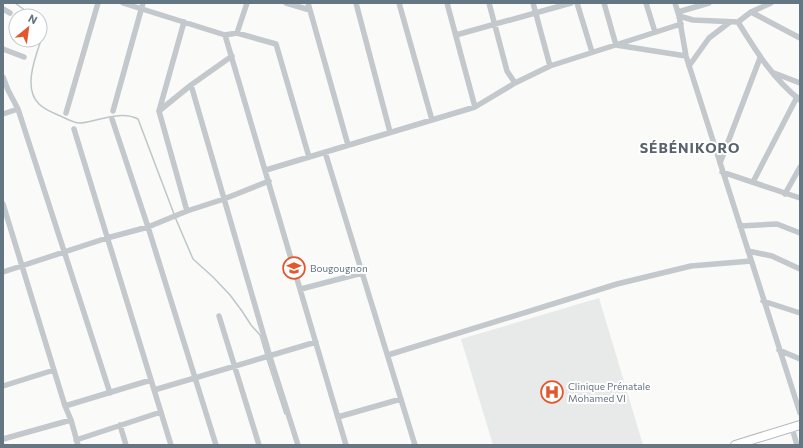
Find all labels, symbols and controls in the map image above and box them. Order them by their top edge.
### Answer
north arrow [8,8,48,48]
text: N [26,11,40,27]
district label: SÉBÉNIKORO [640,139,740,156]
school or university icon: Bougougnon [281,255,307,281]
place label: Bougougnon [310,262,368,274]
hospital icon: Clinique Prénatale Mohamed VI [539,379,565,405]
place label: Clinique Prénatale Mohamed VI [568,380,650,404]

